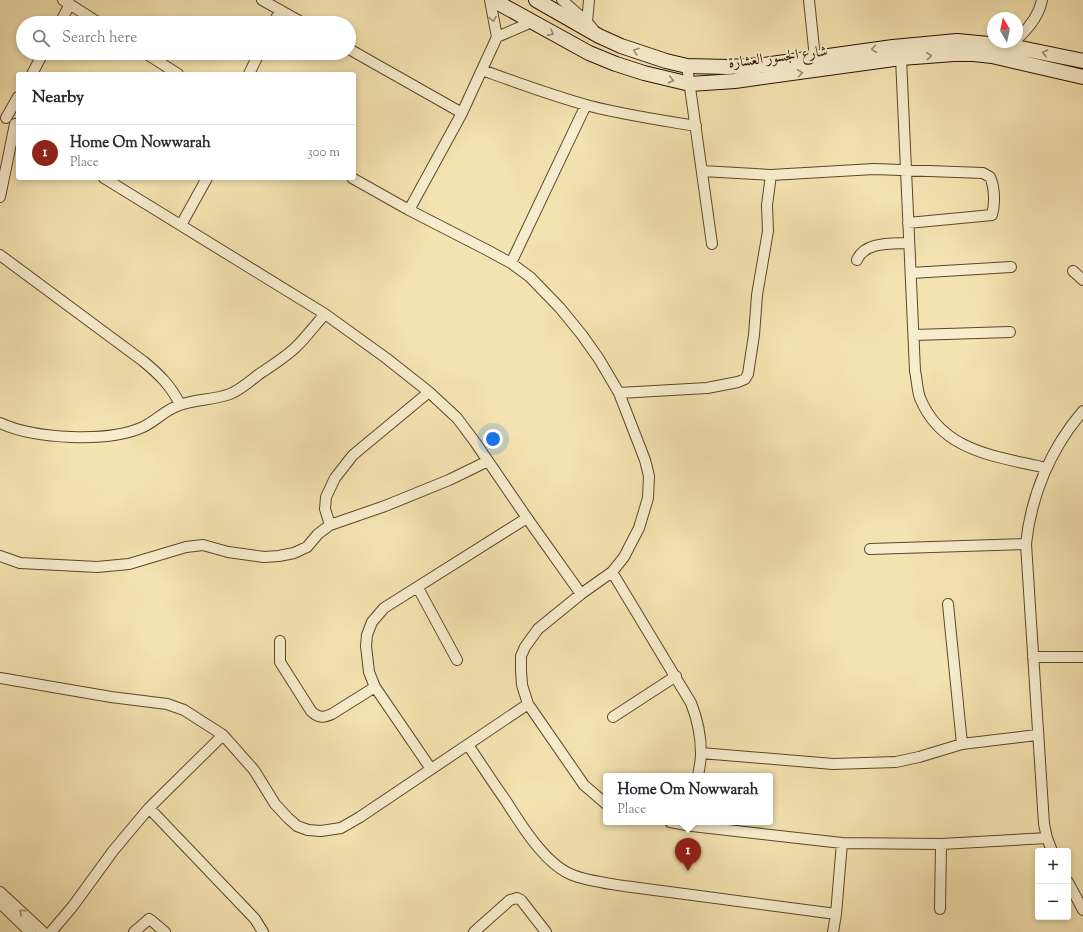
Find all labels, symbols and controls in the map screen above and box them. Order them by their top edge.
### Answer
north arrow [987,12,1023,48]
one-way arrow [489,15,497,22]
search box [16,16,356,60]
icon: search [30,27,52,49]
text: Search here [62,28,137,49]
one-way arrow [547,28,554,35]
street label: شارع الجسور العشارة [727,42,829,75]
one-way arrow [871,44,877,53]
one-way arrow [632,47,639,55]
one-way arrow [1042,49,1048,57]
one-way arrow [926,51,932,60]
one-way arrow [797,69,804,78]
one-way arrow [668,75,675,83]
text: Nearby [32,86,84,110]
text: Home Om Nowwarah [70,133,211,154]
text: 1 [43,144,47,162]
text: 300 m [308,144,340,162]
text: Place [70,154,99,172]
your location [483,429,503,449]
popup [603,773,773,825]
text: Home Om Nowwarah [618,780,758,801]
text: Place [618,801,646,819]
pin: 1 [675,838,701,871]
map controls [1035,848,1071,920]
button: + [1035,848,1071,884]
button: − [1035,884,1071,920]
one-way arrow [19,909,27,917]

